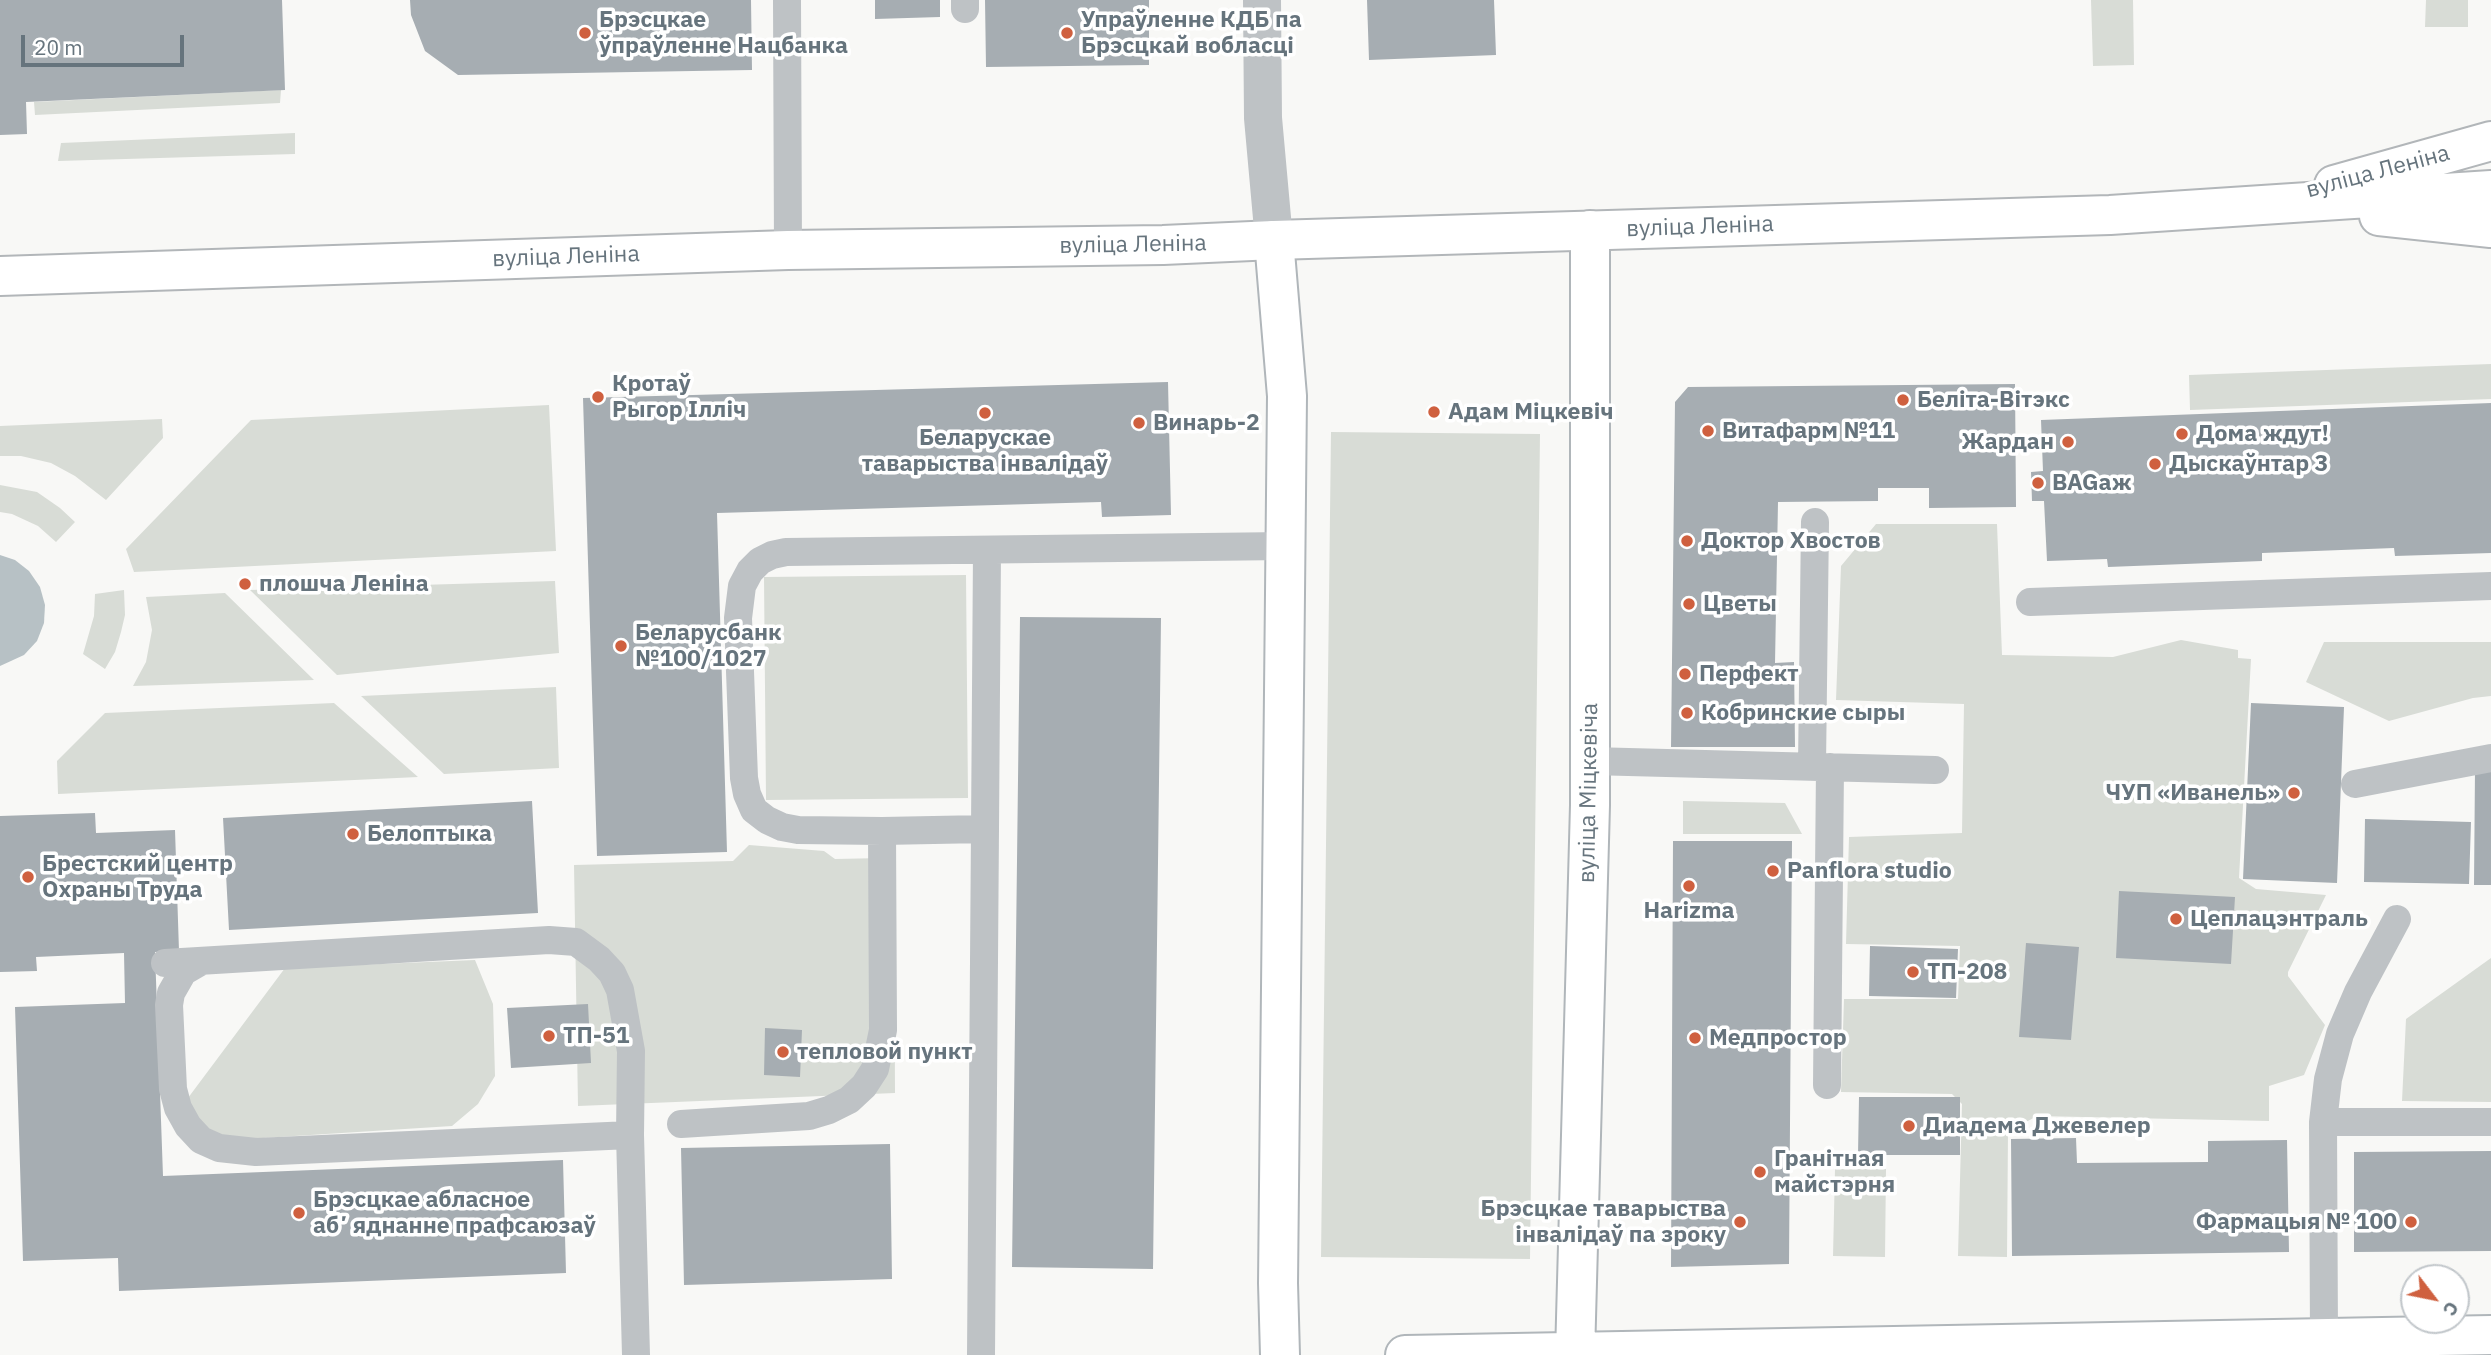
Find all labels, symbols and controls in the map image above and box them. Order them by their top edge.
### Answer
place label: Брэсцкае ўпраўленне Нацбанка [599,6,848,60]
place label: Упраўленне КДБ па Брэсцкай вобласці [1081,6,1302,60]
scale bar [24,21,187,65]
marker: Брэсцкае ўпраўленне Нацбанка [577,25,593,41]
marker: Упраўленне КДБ па Брэсцкай вобласці [1059,25,1075,41]
text: 20 m [34,33,83,61]
street label: вуліца Леніна [2303,140,2453,204]
street label: вуліца Леніна [1626,211,1774,243]
street label: вуліца Леніна [1059,230,1207,260]
street label: вуліца Леніна [492,241,640,273]
place label: Кротаў Рыгор Ілліч [612,370,746,424]
place label: Беліта-Вітэкс [1917,386,2070,414]
marker: Кротаў Рыгор Ілліч [590,389,606,405]
marker: Беліта-Вітэкс [1895,392,1911,408]
place label: Адам Міцкевіч [1448,398,1614,426]
marker: Адам Міцкевіч [1426,404,1442,420]
marker: Беларускае таварыства інвалідаў [977,405,993,421]
place label: Винарь-2 [1153,409,1260,437]
marker: Винарь-2 [1131,415,1147,431]
place label: Витафарм №11 [1722,417,1895,445]
place label: Дома ждут! [2196,420,2329,448]
marker: Витафарм №11 [1700,423,1716,439]
place label: Беларускае таварыства інвалідаў [862,424,1108,478]
marker: Дома ждут! [2174,426,2190,442]
place label: Жардан [1962,428,2054,456]
marker: Жардан [2060,434,2076,450]
place label: Дыскаўнтар 3 [2169,450,2328,478]
marker: Дыскаўнтар 3 [2147,456,2163,472]
place label: BAGаж [2052,469,2132,497]
marker: BAGаж [2030,475,2046,491]
place label: Доктор Хвостов [1701,527,1881,555]
marker: Доктор Хвостов [1679,533,1695,549]
place label: плошча Леніна [259,570,429,598]
marker: плошча Леніна [237,576,253,592]
place label: Цветы [1703,590,1777,618]
marker: Цветы [1681,596,1697,612]
place label: Беларусбанк №100/1027 [635,619,782,673]
marker: Беларусбанк №100/1027 [613,638,629,654]
place label: Перфект [1699,660,1799,688]
marker: Перфект [1677,666,1693,682]
place label: Кобринские сыры [1701,699,1905,727]
street label: вуліца Міцкевіча [1574,703,1604,883]
marker: Кобринские сыры [1679,705,1695,721]
place label: ЧУП «Иванель» [2106,779,2280,807]
marker: ЧУП «Иванель» [2286,785,2302,801]
place label: Белоптыка [367,820,492,848]
marker: Белоптыка [345,826,361,842]
place label: Брестский центр Охраны Труда [42,850,233,904]
place label: Panflora studio [1787,857,1952,885]
marker: Panflora studio [1765,863,1781,879]
marker: Брестский центр Охраны Труда [20,869,36,885]
marker: Harizma [1681,878,1697,894]
place label: Harizma [1643,897,1735,925]
place label: Цеплацэнтраль [2190,905,2368,933]
marker: Цеплацэнтраль [2168,911,2184,927]
place label: ТП-208 [1927,958,2007,986]
marker: ТП-208 [1905,964,1921,980]
place label: ТП-51 [563,1022,630,1050]
place label: Медпростор [1709,1024,1847,1052]
marker: ТП-51 [541,1028,557,1044]
marker: Медпростор [1687,1030,1703,1046]
place label: тепловой пункт [797,1038,973,1066]
marker: тепловой пункт [775,1044,791,1060]
place label: Диадема Джевелер [1923,1112,2151,1140]
marker: Диадема Джевелер [1901,1118,1917,1134]
place label: Гранітная майстэрня [1774,1145,1895,1199]
marker: Гранітная майстэрня [1752,1164,1768,1180]
place label: Брэсцкае абласное абʼяднанне прафсаюзаў [313,1186,596,1240]
place label: Брэсцкае таварыства інвалідаў па зроку [1481,1195,1726,1249]
marker: Брэсцкае абласное абʼяднанне прафсаюзаў [291,1205,307,1221]
place label: Фармацыя № 100 [2196,1208,2397,1236]
marker: Брэсцкае таварыства інвалідаў па зроку [1732,1214,1748,1230]
marker: Фармацыя № 100 [2403,1214,2419,1230]
north arrow [2400,1264,2470,1334]
text: С [2438,1297,2465,1321]

